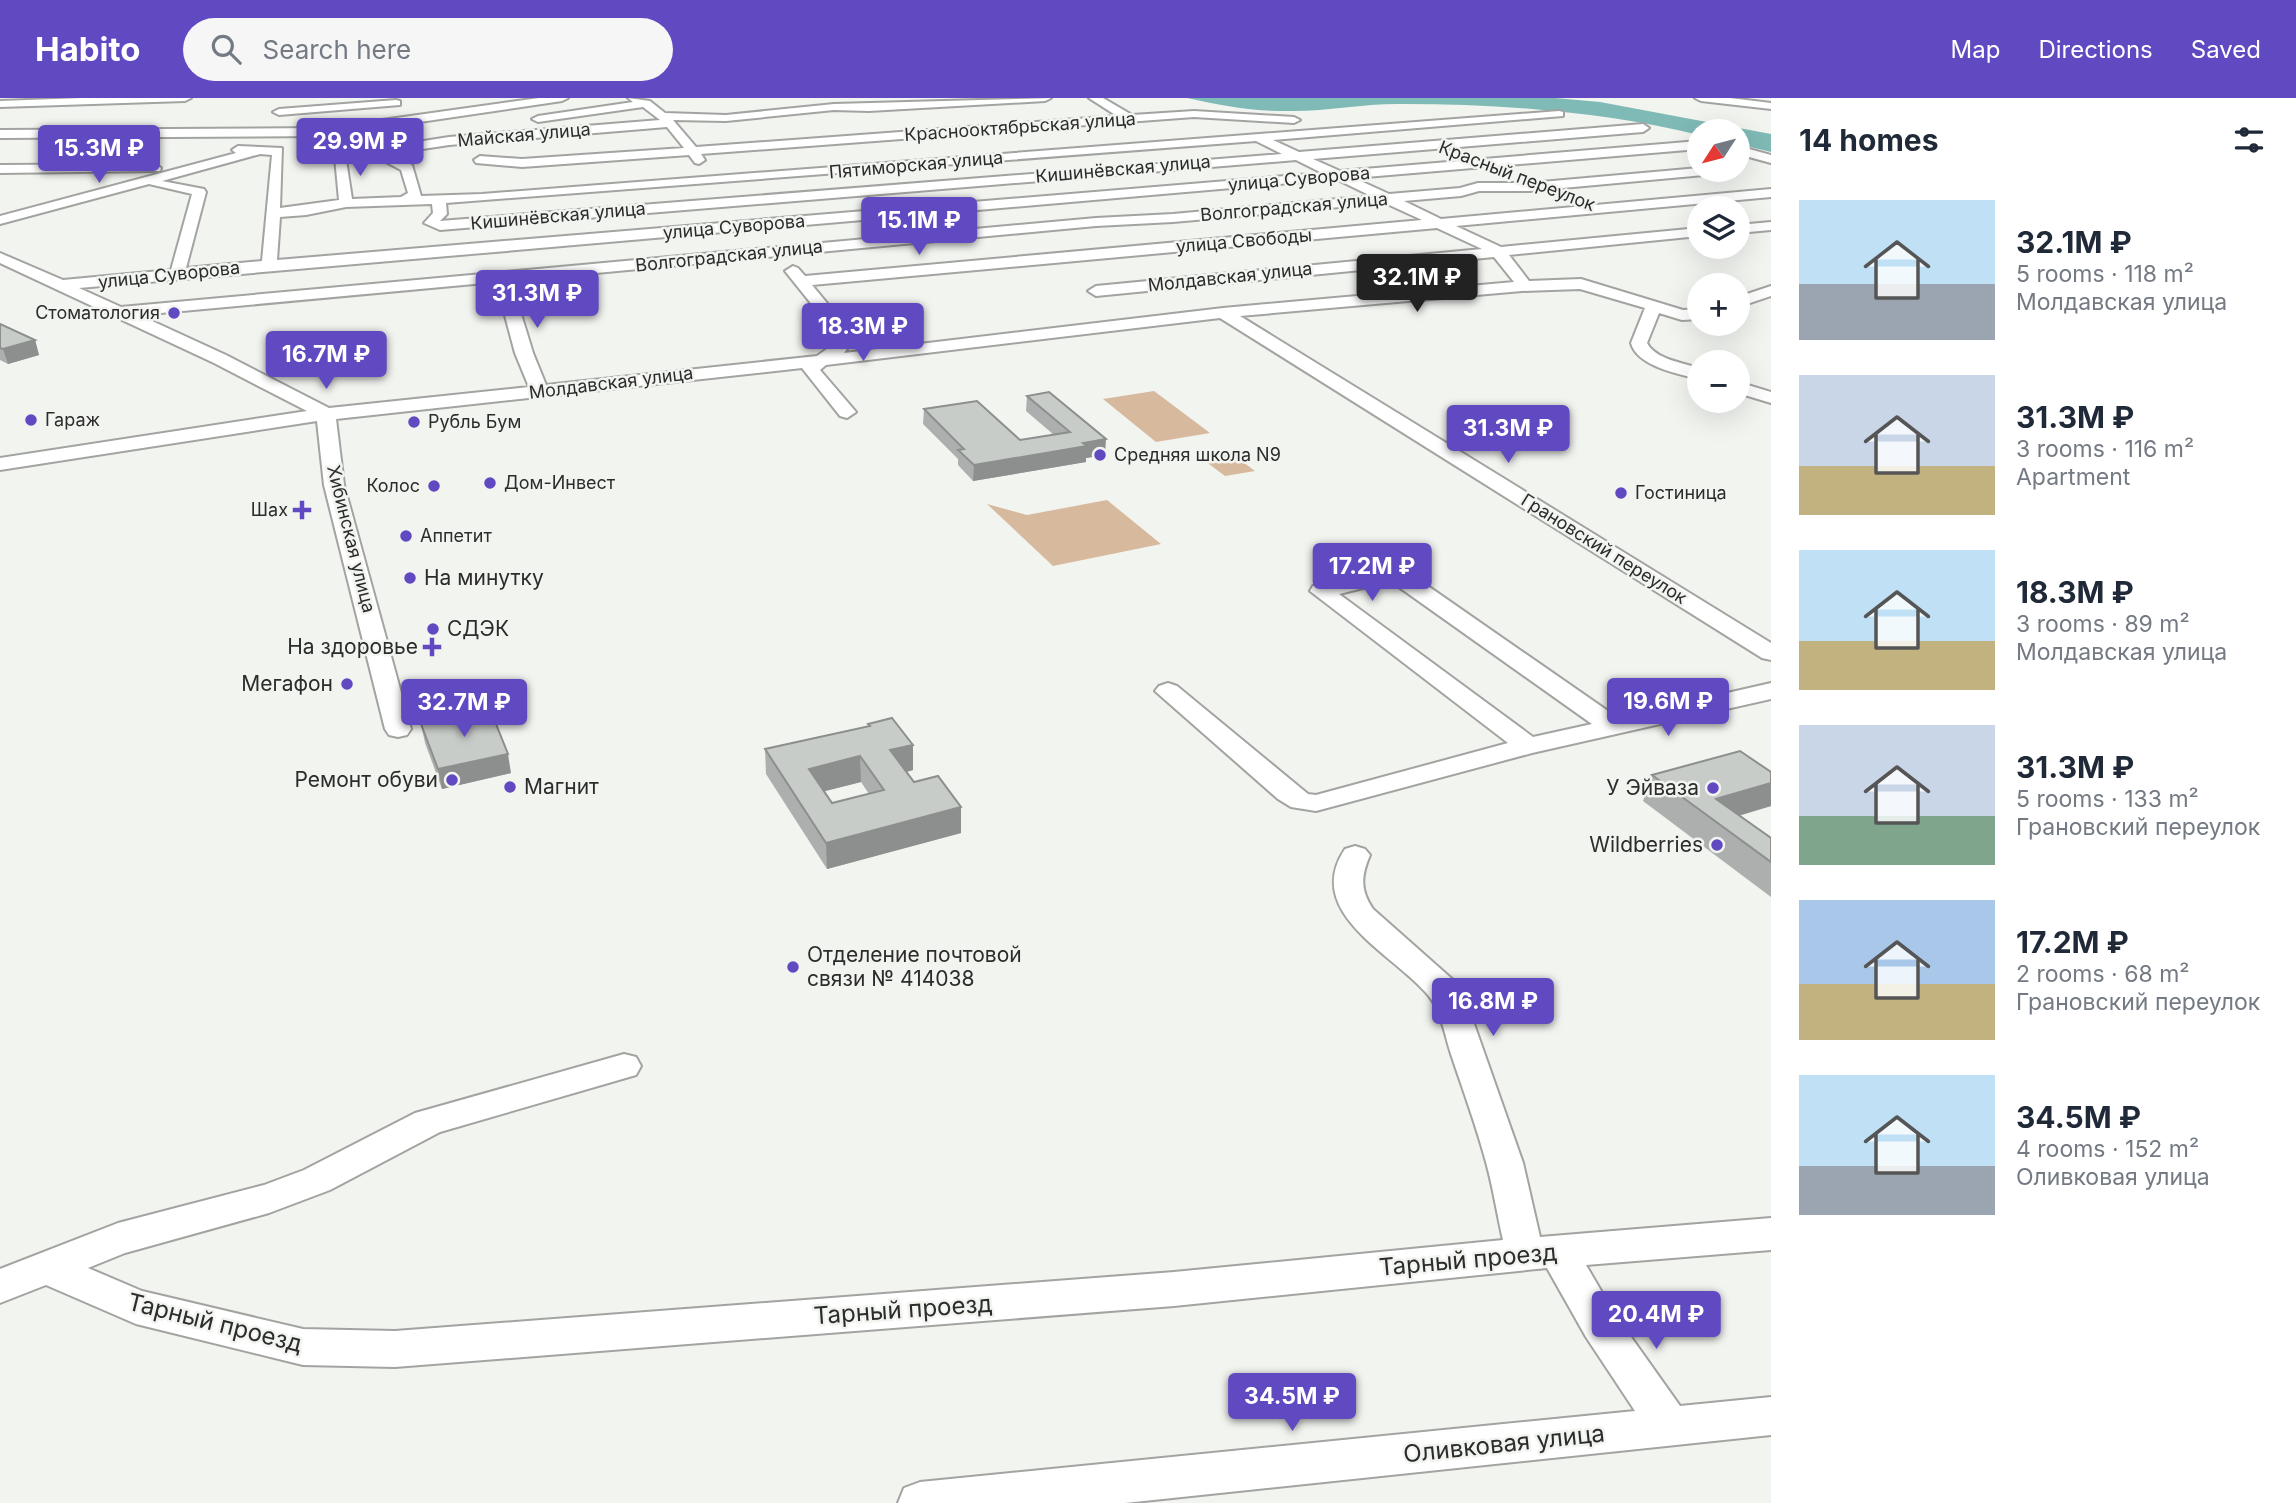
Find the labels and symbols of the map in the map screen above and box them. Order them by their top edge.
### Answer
street label: Краснооктябрьская улица [903,108,1136,145]
pin: 29.9M ₽ [295,118,425,178]
street label: Майская улица [457,118,591,151]
north arrow [1687,119,1750,182]
pin: 15.3M ₽ [34,126,164,185]
street label: Красный переулок [1436,136,1599,215]
street label: Пятиморская улица [828,146,1004,183]
street label: Кишинёвская улица [1034,150,1211,187]
street label: улица Суворова [1227,162,1371,195]
street label: Волгоградская улица [1199,188,1389,225]
street label: Кишинёвская улица [469,197,646,234]
pin: 15.1M ₽ [854,198,984,257]
street label: улица Суворова [662,210,806,243]
street label: улица Свободы [1175,224,1313,257]
street label: Волгоградская улица [634,235,824,276]
pin: 32.1M ₽ [1352,254,1482,314]
street label: улица Суворова [97,257,241,292]
street label: Молдавская улица [1147,257,1313,296]
pin: 31.3M ₽ [472,271,602,330]
place label: Стоматология [35,302,160,323]
pin: 18.3M ₽ [798,303,928,363]
marker: Стоматология [166,305,182,321]
pin: 16.7M ₽ [261,331,391,391]
street label: Молдавская улица [528,362,694,403]
pin: 31.3M ₽ [1443,406,1573,465]
place label: Гараж [45,409,100,430]
place label: Рубль Бум [428,411,521,432]
marker: Гараж [23,412,39,428]
marker: Рубль Бум [406,414,422,430]
place label: Средняя школа N9 [1114,444,1281,465]
marker: Средняя школа N9 [1092,447,1108,463]
street label: Хибинская улица [323,463,380,615]
place label: Дом-Инвест [504,472,616,493]
place label: Колос [366,475,420,496]
marker: Дом-Инвест [482,475,498,491]
marker: Колос [426,478,442,494]
place label: Гостиница [1635,482,1727,503]
marker: Гостиница [1613,485,1629,501]
street label: Грановский переулок [1518,489,1691,608]
place label: Шах [251,499,288,520]
marker: Шах [294,502,310,518]
place label: Аппетит [420,525,492,546]
marker: Аппетит [398,528,414,544]
pin: 17.2M ₽ [1307,544,1437,603]
place label: На минутку [424,565,544,590]
marker: На минутку [402,570,418,586]
place label: СДЭК [447,616,509,641]
marker: СДЭК [425,621,441,637]
place label: На здоровье [287,634,418,659]
marker: На здоровье [424,639,440,655]
place label: Мегафон [241,671,333,696]
marker: Мегафон [339,676,355,692]
pin: 19.6M ₽ [1603,678,1733,738]
pin: 32.7M ₽ [399,680,529,739]
place label: Ремонт обуви [294,767,438,792]
marker: Ремонт обуви [444,772,460,788]
place label: Магнит [524,774,599,799]
place label: У Эйваза [1606,775,1699,800]
marker: Магнит [502,779,518,795]
marker: У Эйваза [1705,780,1721,796]
place label: Wildberries [1589,832,1703,857]
marker: Wildberries [1709,837,1725,853]
place label: Отделение почтовой связи № 414038 [807,942,1022,991]
marker: Отделение почтовой связи № 414038 [785,959,801,975]
pin: 16.8M ₽ [1428,978,1558,1038]
street label: Тарный проезд [1378,1237,1558,1282]
street label: Тарный проезд [125,1287,305,1358]
street label: Тарный проезд [813,1289,993,1330]
pin: 20.4M ₽ [1591,1292,1721,1351]
pin: 34.5M ₽ [1227,1374,1357,1433]
street label: Оливковая улица [1402,1419,1606,1468]

